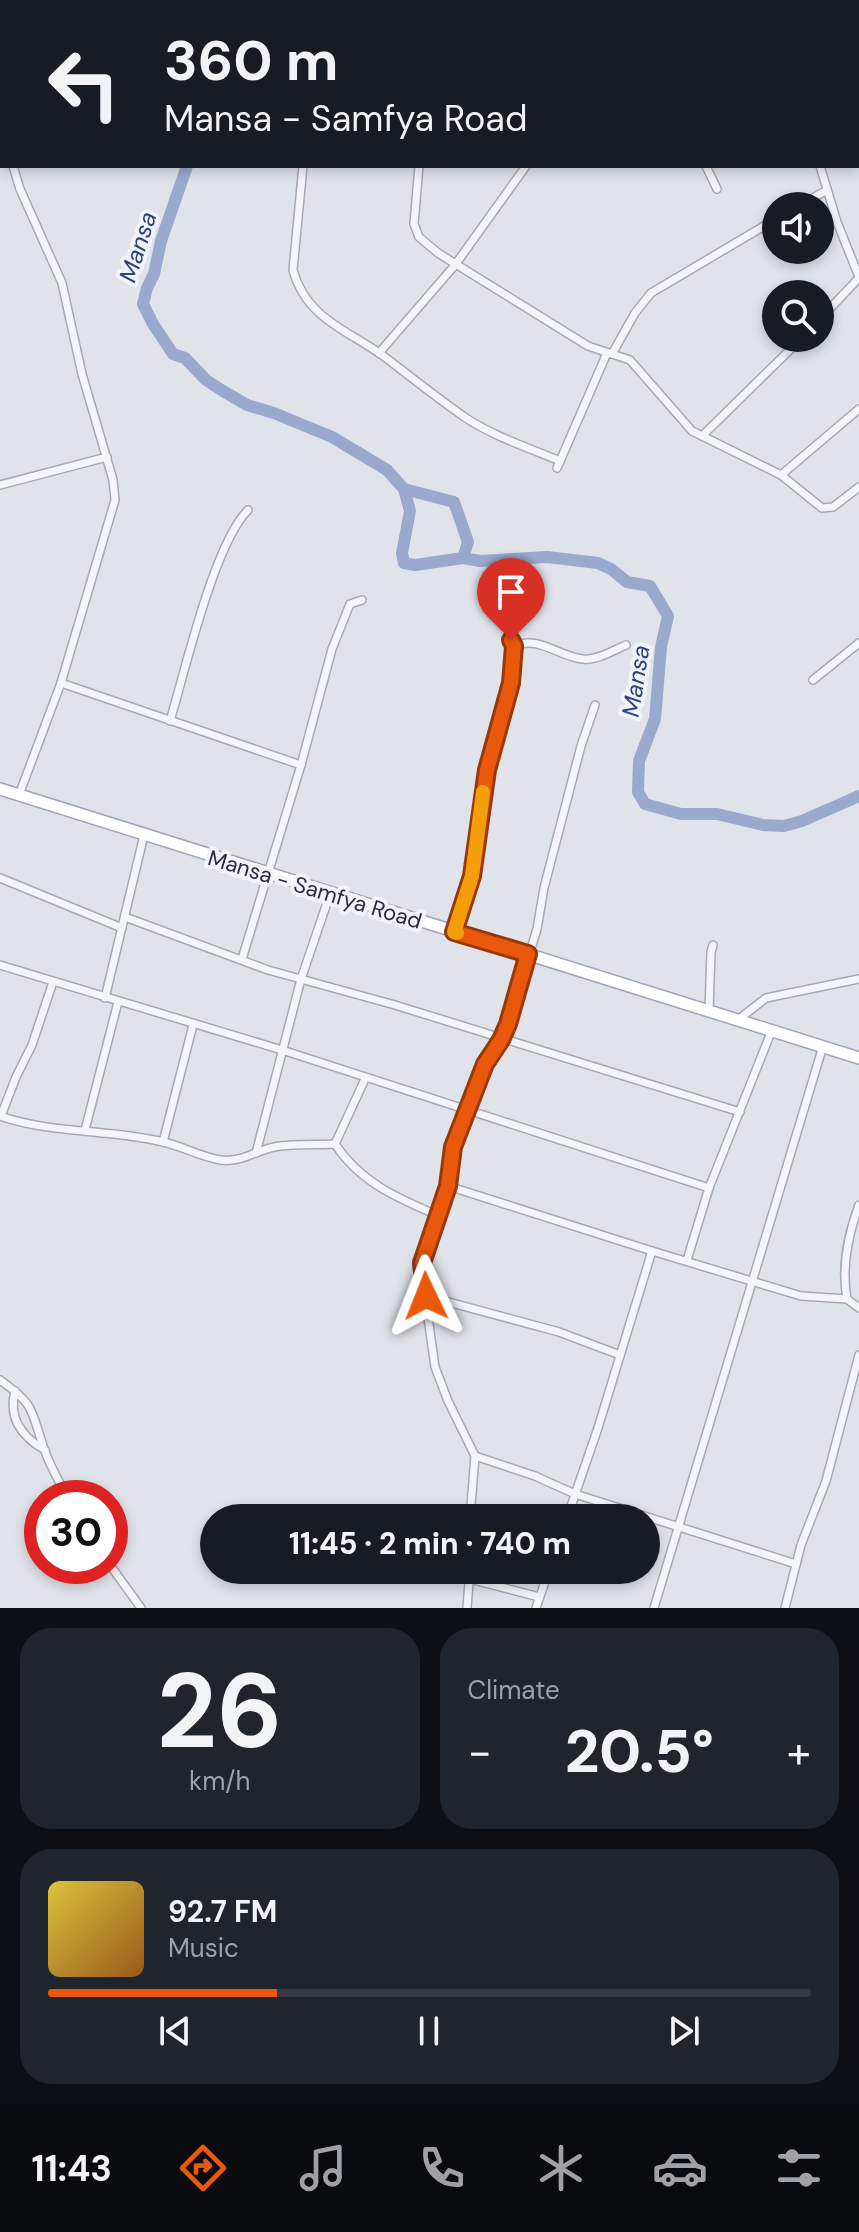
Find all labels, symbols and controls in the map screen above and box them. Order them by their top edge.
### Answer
text: 360 m [164,24,339,97]
icon: left [32,32,136,136]
text: Mansa - Samfya Road [164,95,527,142]
map controls [762,192,834,352]
button: sound [762,192,834,264]
water label: Mansa [112,208,163,286]
button: search [762,280,834,352]
pin [477,558,545,640]
icon: arrive [489,570,533,614]
water label: Mansa [615,643,656,719]
street label: Mansa - Samfya Road [204,843,425,936]
position arrow [384,1254,468,1338]
speed limit sign: 30 [24,1480,128,1584]
text: 11:45 · 2 min · 740 m [289,1524,571,1563]
text: 26 [157,1644,283,1779]
text: Climate [468,1673,560,1707]
text: 20.5° [565,1712,714,1791]
text: − [468,1723,492,1781]
text: + [787,1723,811,1781]
text: km/h [189,1764,250,1798]
text: 92.7 FM [168,1892,277,1931]
text: Music [168,1931,239,1965]
icon: previous [153,2009,197,2053]
icon: pause [407,2009,451,2053]
icon: next [662,2009,706,2053]
icon: directions [175,2140,231,2196]
icon: music [295,2140,351,2196]
icon: phone [414,2140,470,2196]
icon: climate [533,2140,589,2196]
icon: car [652,2140,708,2196]
icon: filters [771,2140,827,2196]
text: 11:43 [32,2145,112,2192]

